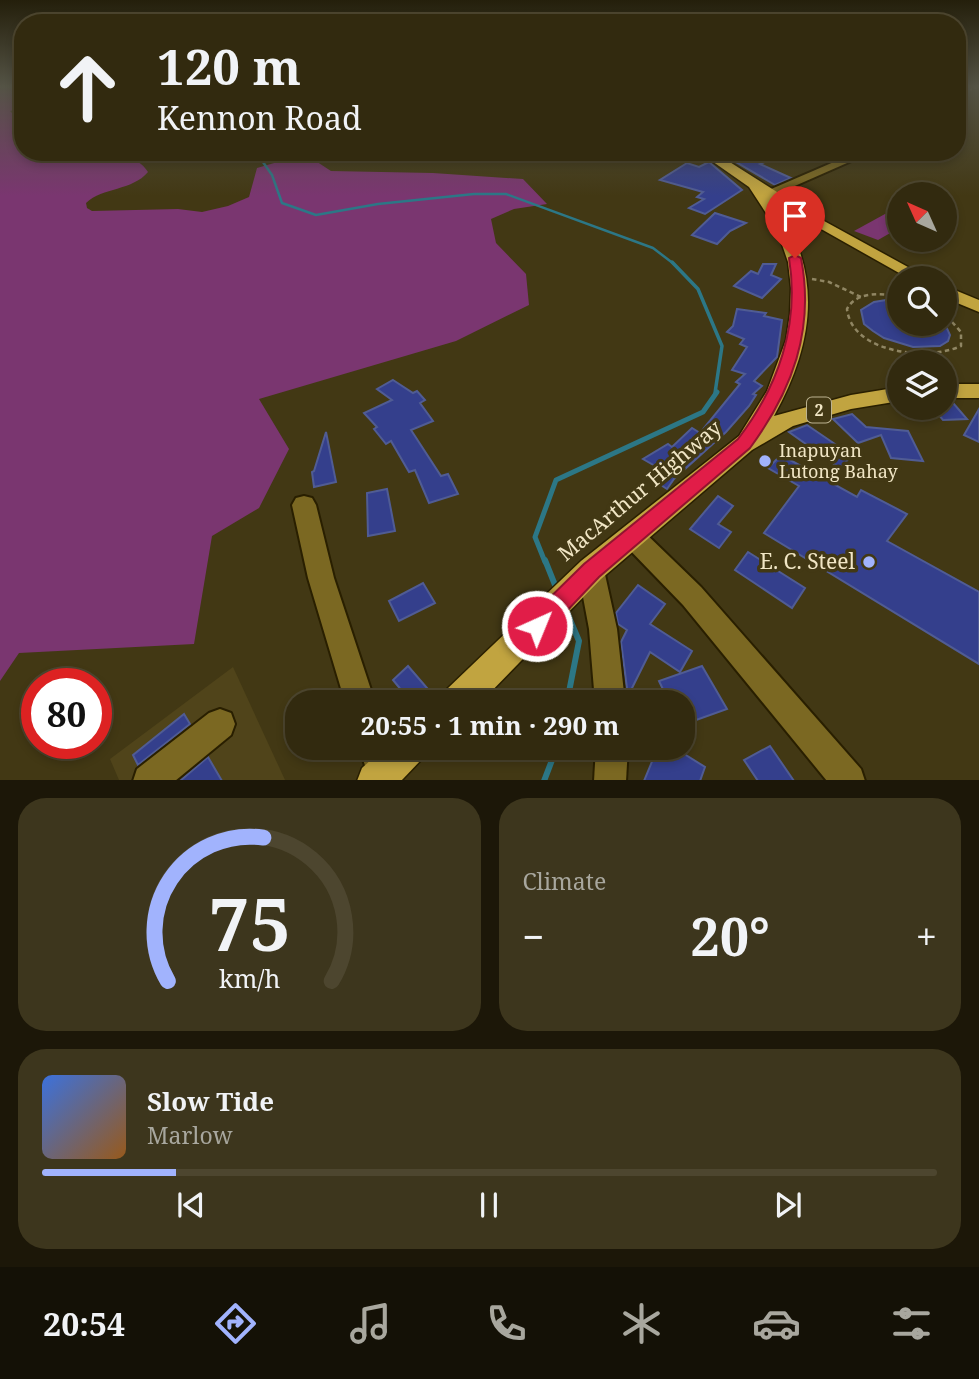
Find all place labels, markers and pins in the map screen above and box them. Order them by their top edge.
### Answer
pin [765,186,825,258]
place label: Inapuyan Lutong Bahay [779,438,898,483]
marker: Inapuyan Lutong Bahay [757,453,773,469]
place label: E. C. Steel [760,547,855,575]
marker: E. C. Steel [861,554,877,570]

